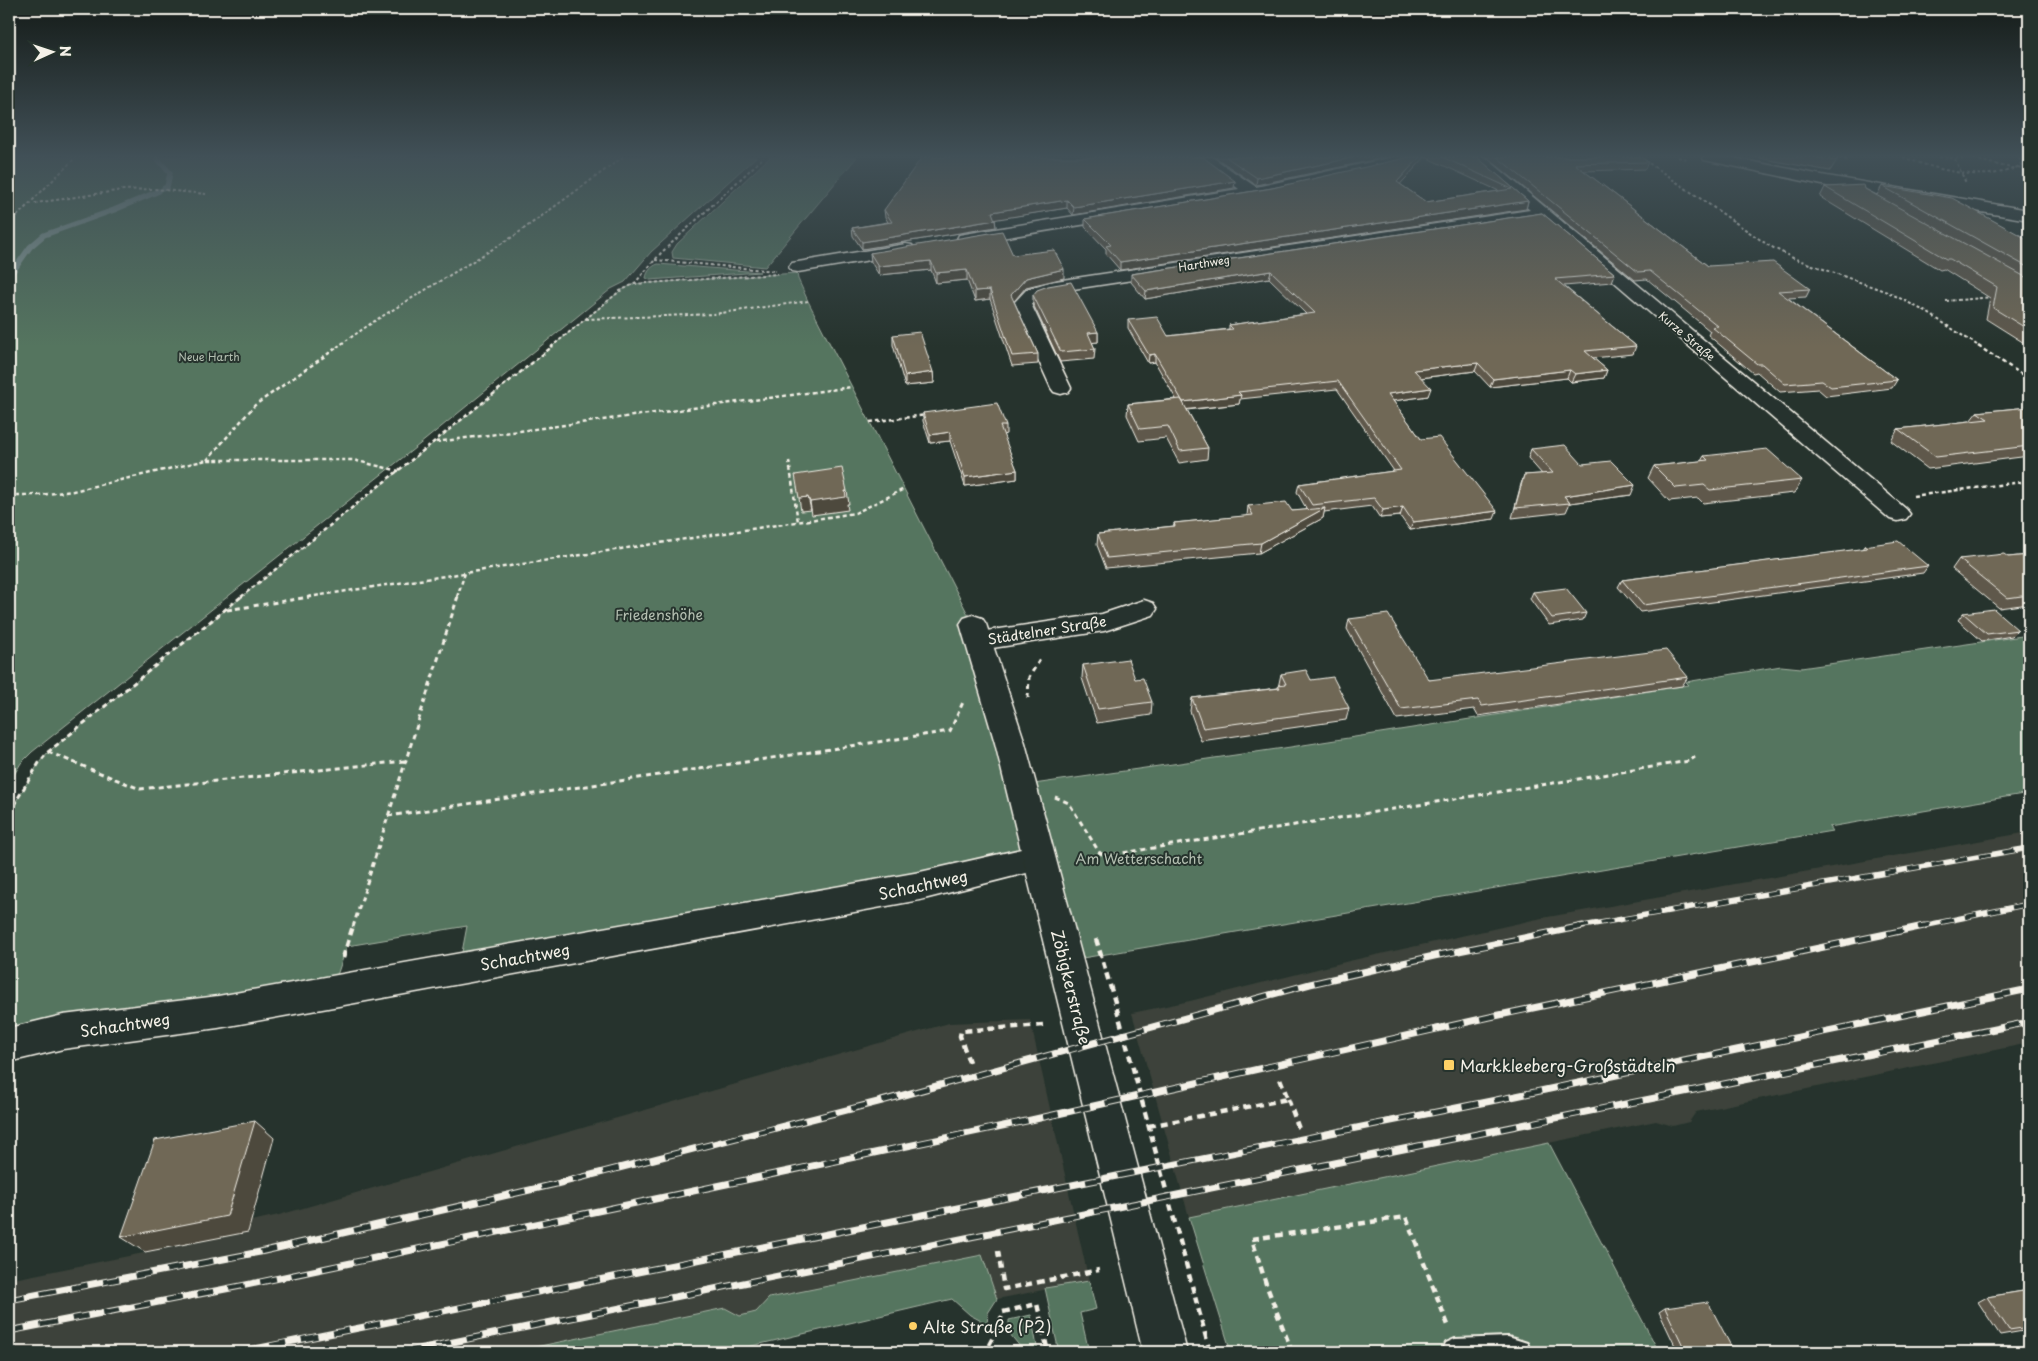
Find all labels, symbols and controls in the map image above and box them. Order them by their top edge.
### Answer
north arrow [28,28,78,78]
text: N [55,45,76,57]
street label: Harthweg [1177,251,1231,275]
street label: Kurze Straße [1655,307,1719,365]
park label: Neue Harth [178,348,240,365]
park label: Friedenshöhe [615,604,703,625]
street label: Städtelner Straße [986,610,1108,650]
park label: Am Wetterschacht [1076,848,1202,869]
street label: Schachtweg [876,863,970,905]
street label: Zöbigkerstraße [1046,927,1098,1047]
street label: Schachtweg [478,936,572,976]
street label: Schachtweg [78,1006,172,1042]
place label: Markkleeberg-Großstädteln [1460,1053,1676,1077]
marker: Markkleeberg-Großstädteln [1442,1058,1456,1072]
place label: Alte Straße (P2) [923,1314,1052,1338]
marker: Alte Straße (P2) [907,1320,919,1332]

